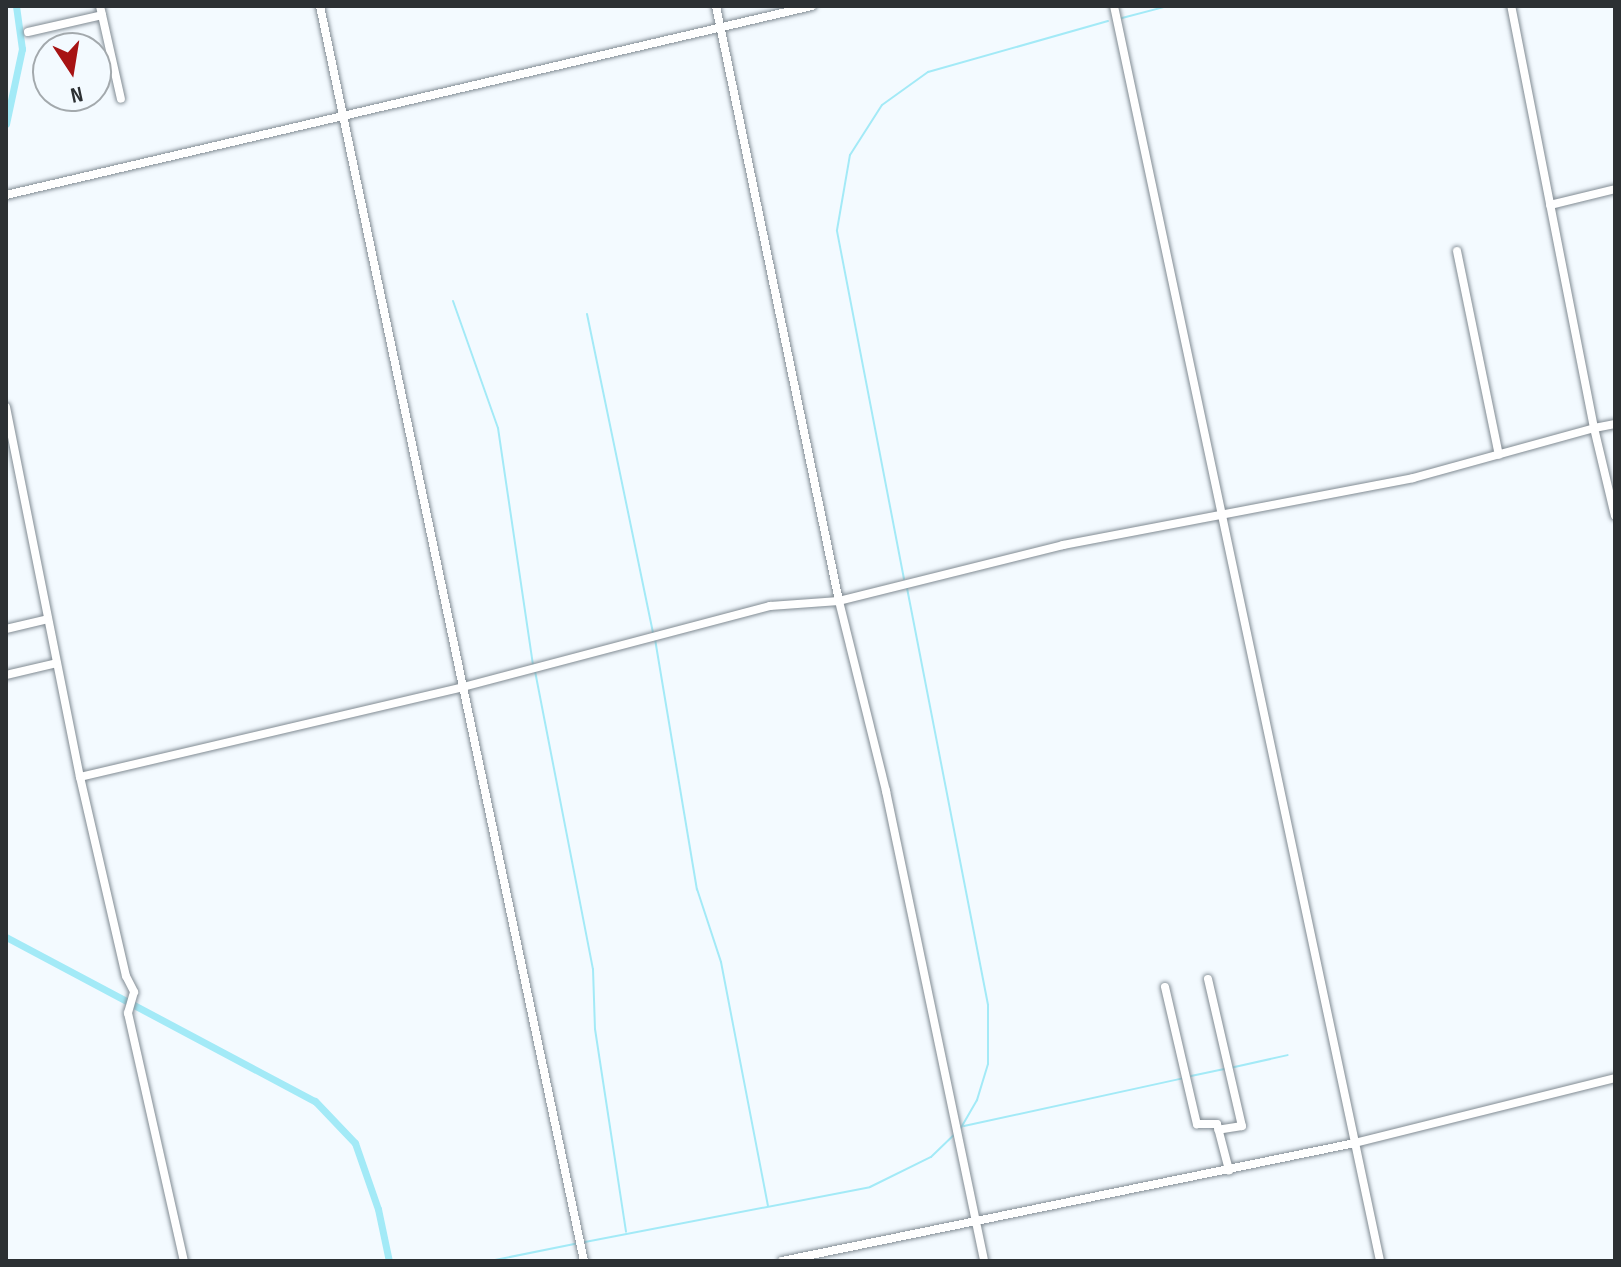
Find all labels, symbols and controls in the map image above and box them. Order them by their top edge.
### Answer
north arrow [32,32,112,112]
text: N [68,80,85,108]

